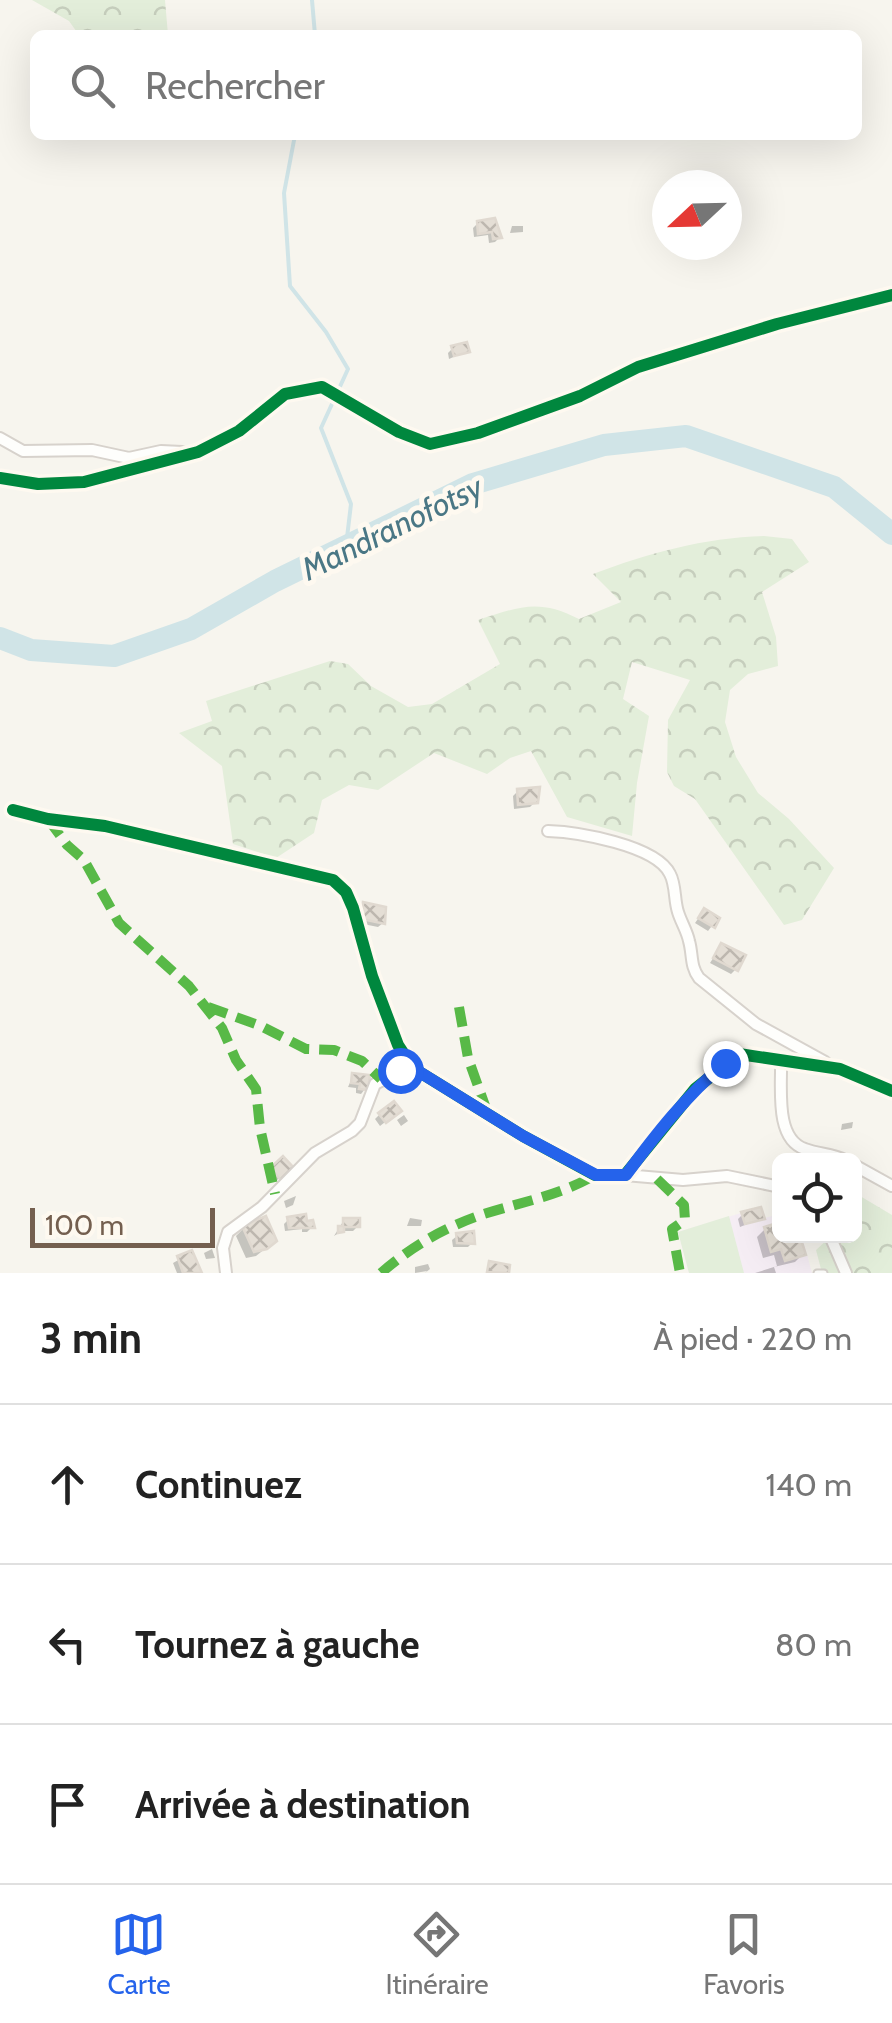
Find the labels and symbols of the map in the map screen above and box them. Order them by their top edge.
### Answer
north arrow [652,170,742,260]
water label: Mandranofotsy [294,466,490,589]
route end [703,1041,749,1087]
route start [378,1048,424,1094]
scale bar [30,1203,215,1248]

